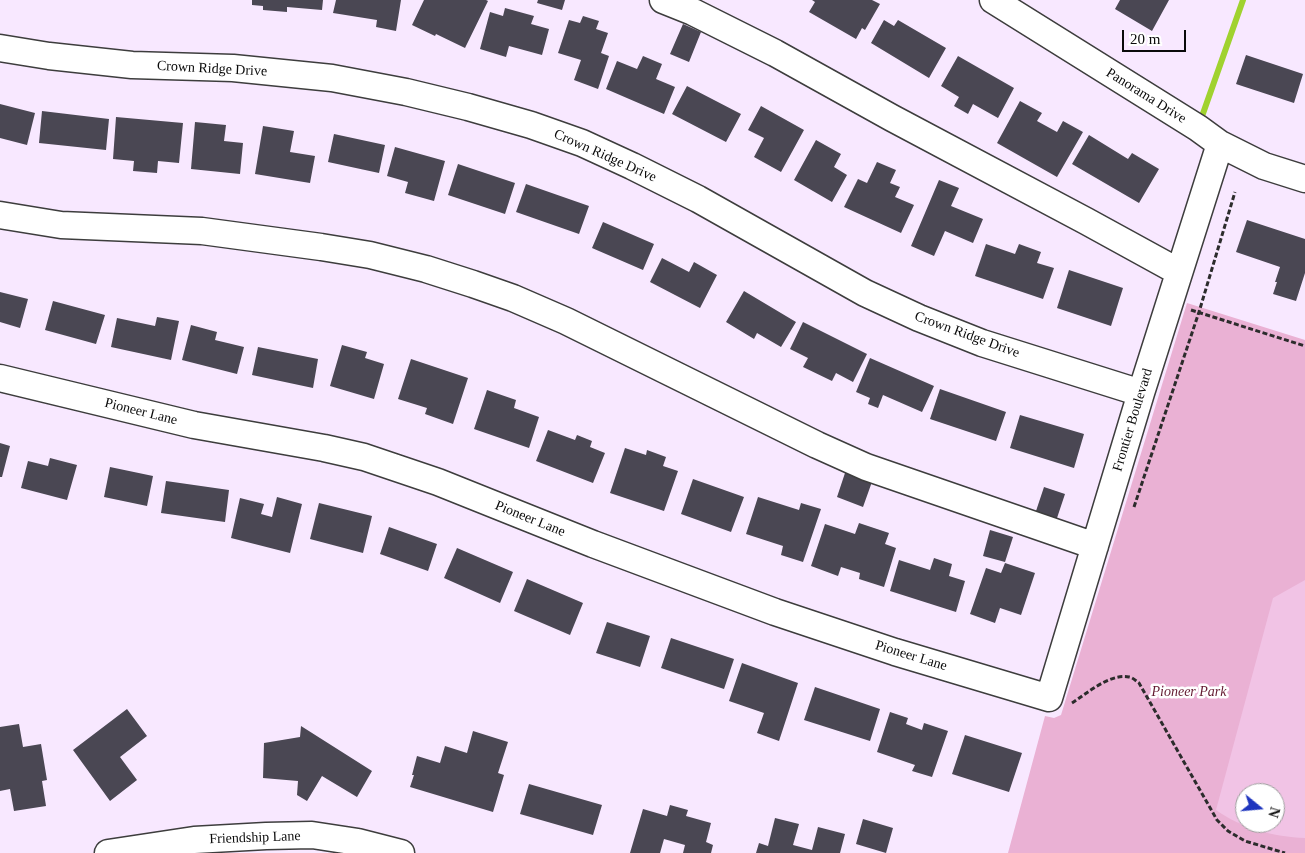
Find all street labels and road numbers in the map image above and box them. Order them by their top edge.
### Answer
street label: Crown Ridge Drive [156,58,268,80]
street label: Panorama Drive [1103,65,1189,127]
street label: Crown Ridge Drive [551,126,659,186]
street label: Crown Ridge Drive [912,308,1022,362]
street label: Frontier Boulevard [1109,366,1157,474]
street label: Pioneer Lane [103,395,179,429]
street label: Pioneer Lane [492,497,568,541]
street label: Pioneer Lane [873,637,949,675]
street label: Friendship Lane [209,828,301,848]

